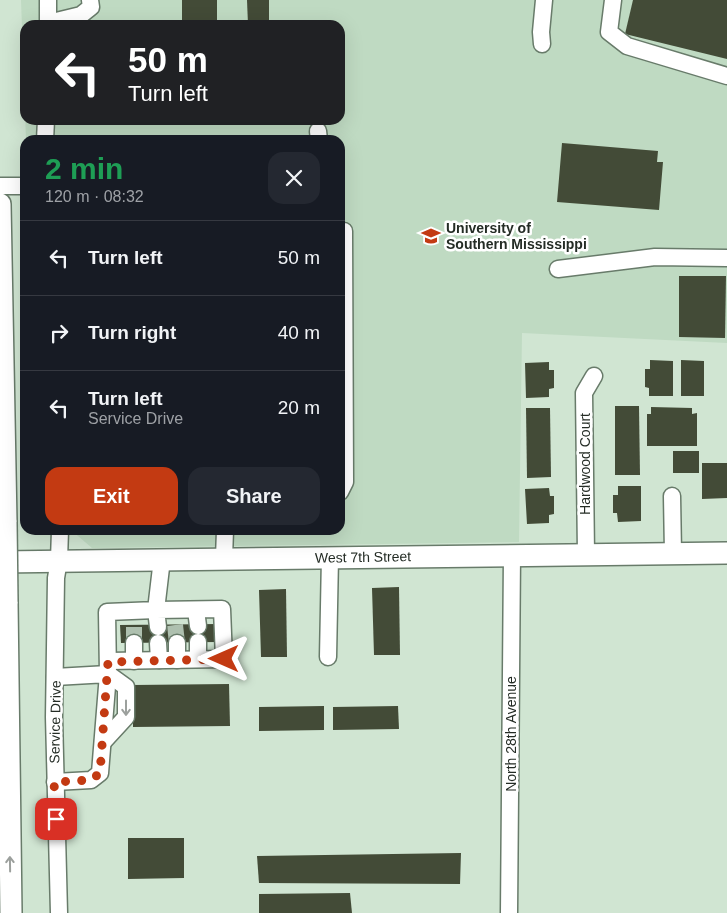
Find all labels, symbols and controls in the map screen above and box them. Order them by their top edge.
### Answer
icon: left [45,40,110,105]
text: 50 m [128,40,208,79]
text: Turn left [128,81,208,106]
text: 2 min [45,152,123,185]
button: close [268,152,320,204]
text: 120 m · 08:32 [45,188,144,205]
place label: University of Southern Mississippi [446,220,587,252]
school or university icon: University of Southern Mississippi [420,225,442,247]
icon: left [45,244,73,272]
text: Turn left [88,247,163,268]
text: 50 m [278,247,320,268]
icon: right [45,319,73,347]
text: Turn right [88,322,176,343]
text: 40 m [278,322,320,343]
text: Turn left [88,388,163,409]
icon: left [45,394,73,422]
text: 20 m [278,397,320,418]
text: Service Drive [88,410,183,427]
street label: Hardwood Court [577,413,593,515]
button: Exit [45,467,178,525]
button: Share [188,467,320,525]
street label: West 7th Street [315,548,411,566]
position arrow [197,632,249,684]
street label: North 28th Avenue [503,676,519,792]
street label: Service Drive [46,680,64,764]
one-way arrow [121,700,131,716]
pin [35,798,77,840]
icon: arrive [42,805,70,833]
one-way arrow [5,857,15,873]

